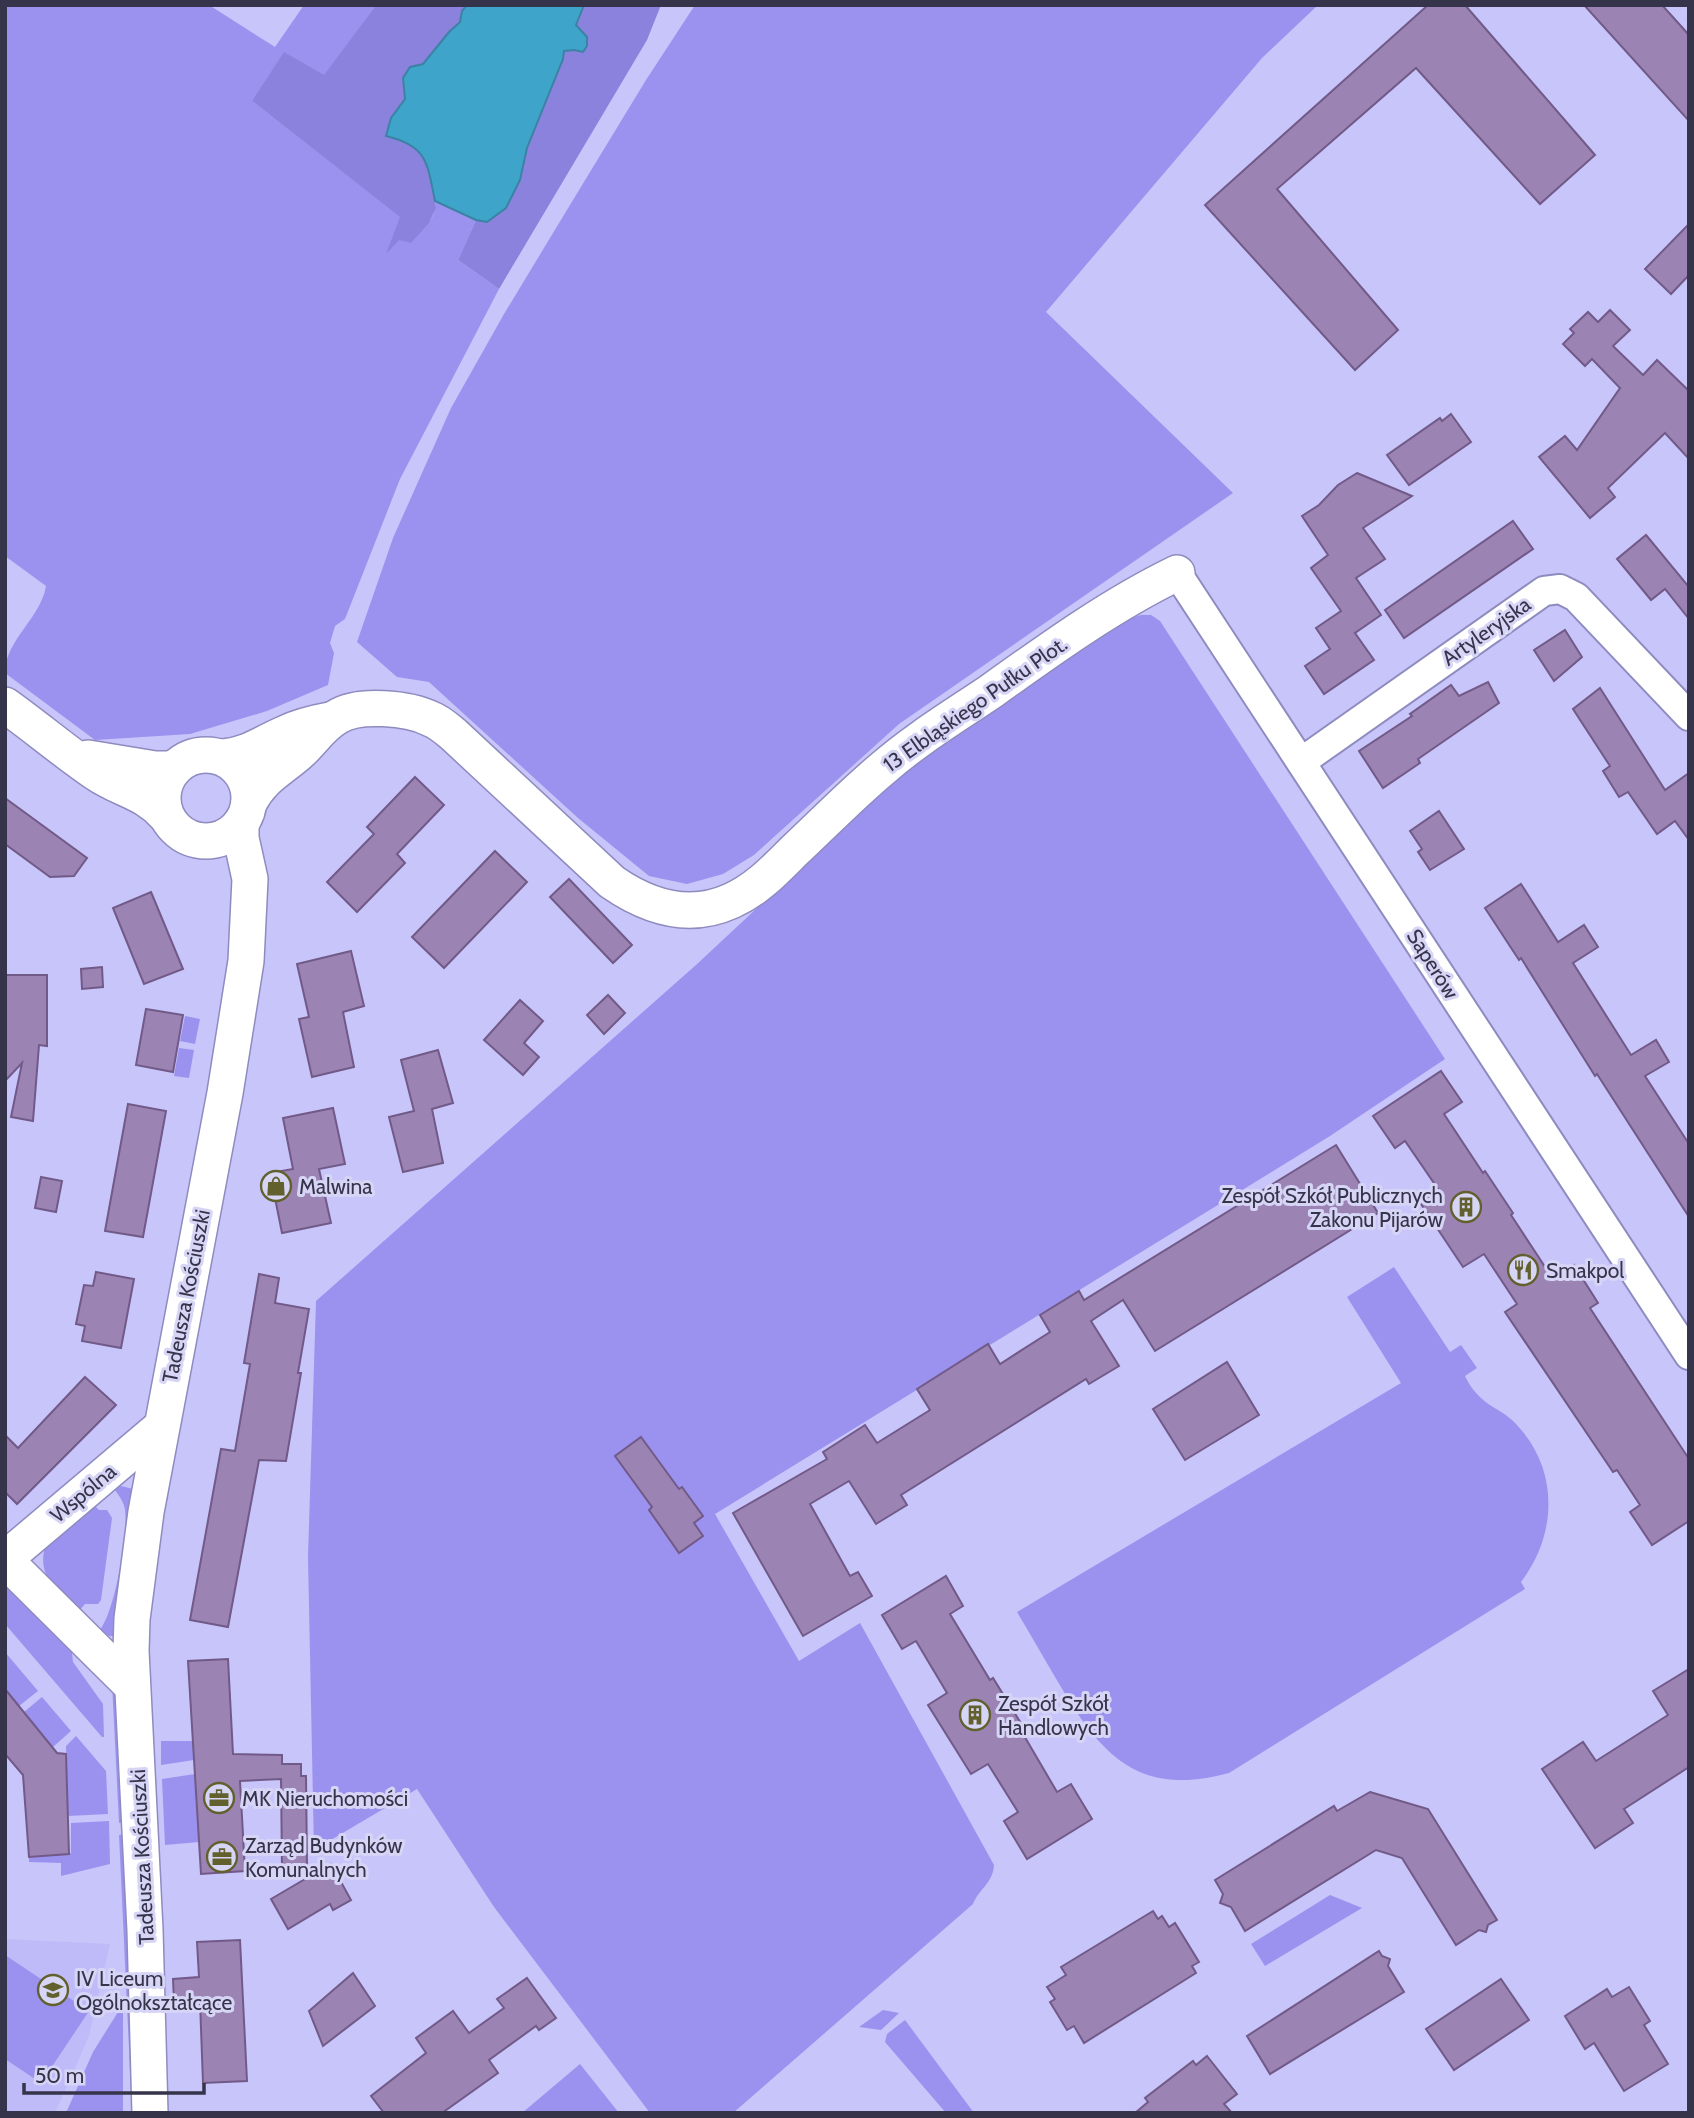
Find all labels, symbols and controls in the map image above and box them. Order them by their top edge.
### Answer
street label: Artyleryjska [1437,591,1536,671]
street label: 13 Elbląskiego Pułku Plot. [878,631,1072,777]
street label: Saperów [1402,924,1464,1004]
shop icon: Malwina [259,1169,293,1203]
place label: Malwina [299,1174,372,1199]
place label: Zespół Szkół Publicznych Zakonu Pijarów [1221,1183,1443,1233]
building icon: Zespół Szkół Publicznych Zakonu Pijarów [1449,1190,1483,1224]
street label: Tadeusza Kościuszki [157,1207,215,1385]
restaurant icon: Smakpol [1506,1253,1540,1287]
place label: Smakpol [1546,1258,1624,1283]
street label: Wspólna [45,1458,121,1528]
place label: Zespół Szkół Handlowych [998,1691,1109,1740]
building icon: Zespół Szkół Handlowych [958,1698,992,1732]
street label: Tadeusza Kościuszki [125,1769,159,1945]
office icon: MK Nieruchomości [202,1781,236,1815]
place label: MK Nieruchomości [242,1786,408,1811]
place label: Zarząd Budynków Komunalnych [245,1833,402,1882]
office icon: Zarząd Budynków Komunalnych [205,1840,239,1874]
place label: IV Liceum Ogólnokształcące [76,1966,232,2015]
school or university icon: IV Liceum Ogólnokształcące [36,1973,70,2007]
scale bar [24,2052,205,2096]
text: 50 m [35,2063,84,2088]

